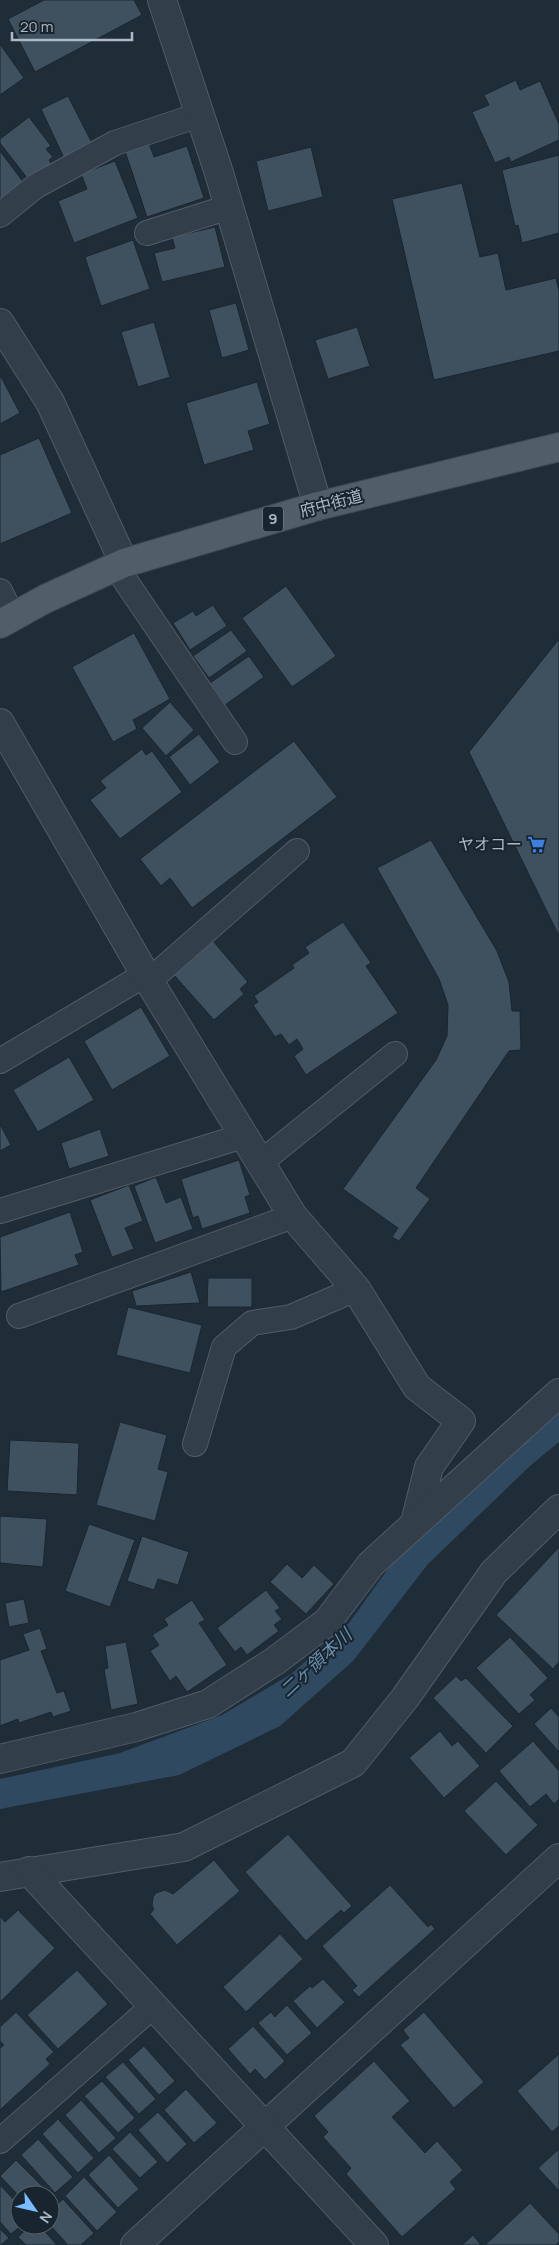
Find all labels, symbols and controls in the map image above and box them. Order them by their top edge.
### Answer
scale bar [12,10,132,42]
text: 20 m [20,16,53,37]
street label: 府中街道 [297,484,365,522]
road number: 9 [263,506,283,532]
place label: ヤオコー [458,833,522,855]
supermarket icon: ヤオコー [526,834,546,854]
water label: 二ヶ領本川 [274,1621,358,1702]
north arrow [10,2185,60,2235]
text: N [36,2208,57,2227]

